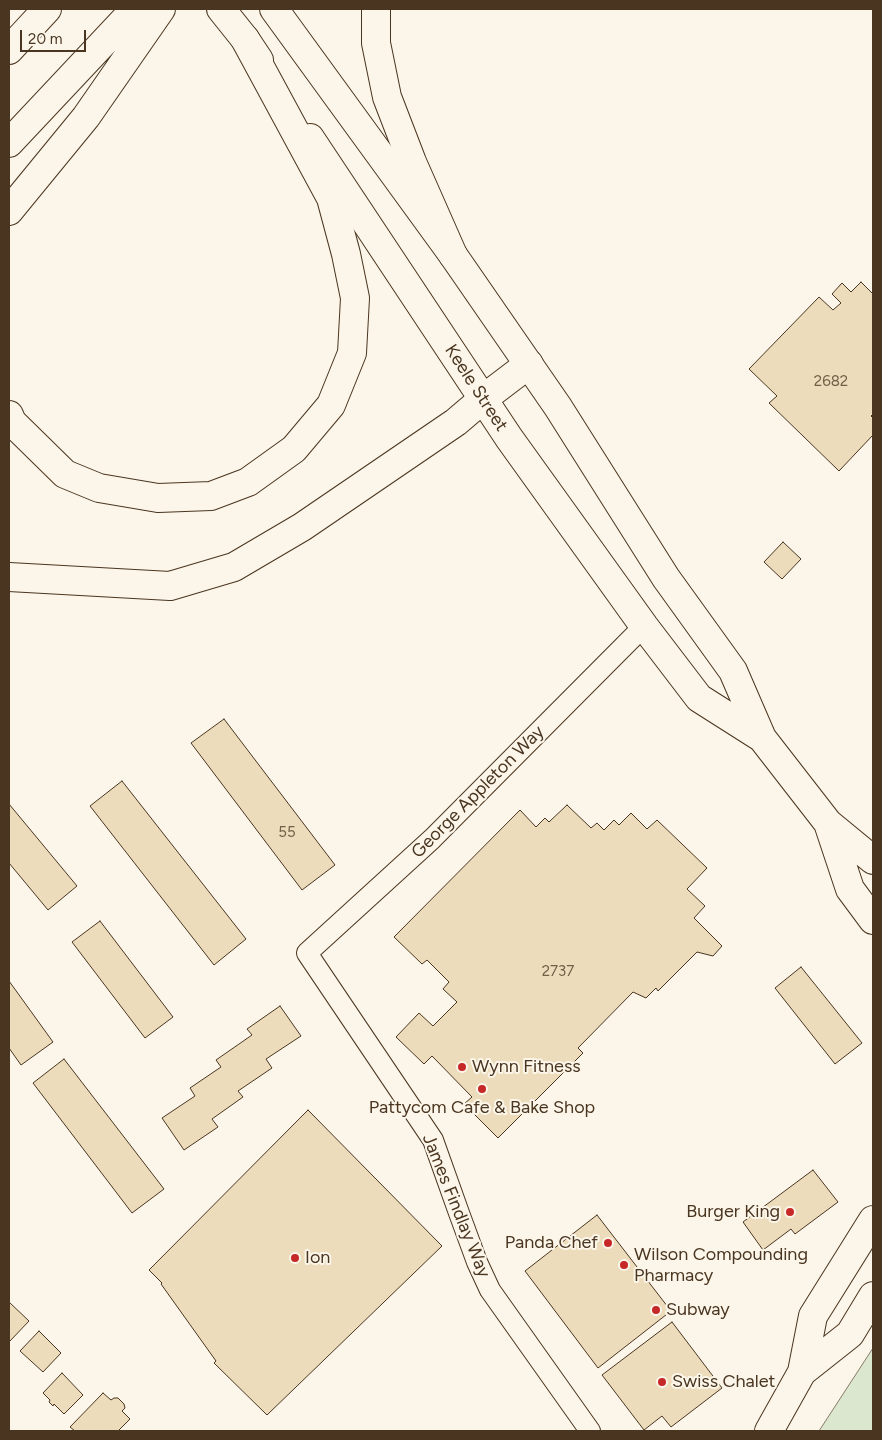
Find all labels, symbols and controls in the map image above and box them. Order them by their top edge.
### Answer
scale bar [22,20,89,52]
text: 20 m [28,30,62,48]
street label: Keele Street [440,341,512,435]
house number: 2682 [814,373,848,391]
street label: George Appleton Way [407,721,549,863]
house number: 55 [278,824,296,842]
house number: 2737 [542,963,574,981]
place label: Wynn Fitness [472,1056,581,1078]
marker: Wynn Fitness [456,1061,468,1073]
marker: Pattycom Cafe & Bake Shop [476,1083,488,1095]
place label: Pattycom Cafe & Bake Shop [369,1097,595,1119]
street label: James Findlay Way [417,1131,495,1281]
place label: Burger King [686,1201,780,1223]
marker: Burger King [784,1206,796,1218]
place label: Panda Chef [505,1232,598,1254]
marker: Panda Chef [602,1237,614,1249]
place label: Wilson Compounding Pharmacy [634,1244,808,1286]
place label: Ion [305,1247,330,1269]
marker: Ion [289,1252,301,1264]
marker: Wilson Compounding Pharmacy [618,1259,630,1271]
place label: Subway [666,1299,730,1321]
marker: Subway [650,1304,662,1316]
place label: Swiss Chalet [672,1371,775,1393]
marker: Swiss Chalet [656,1376,668,1388]

